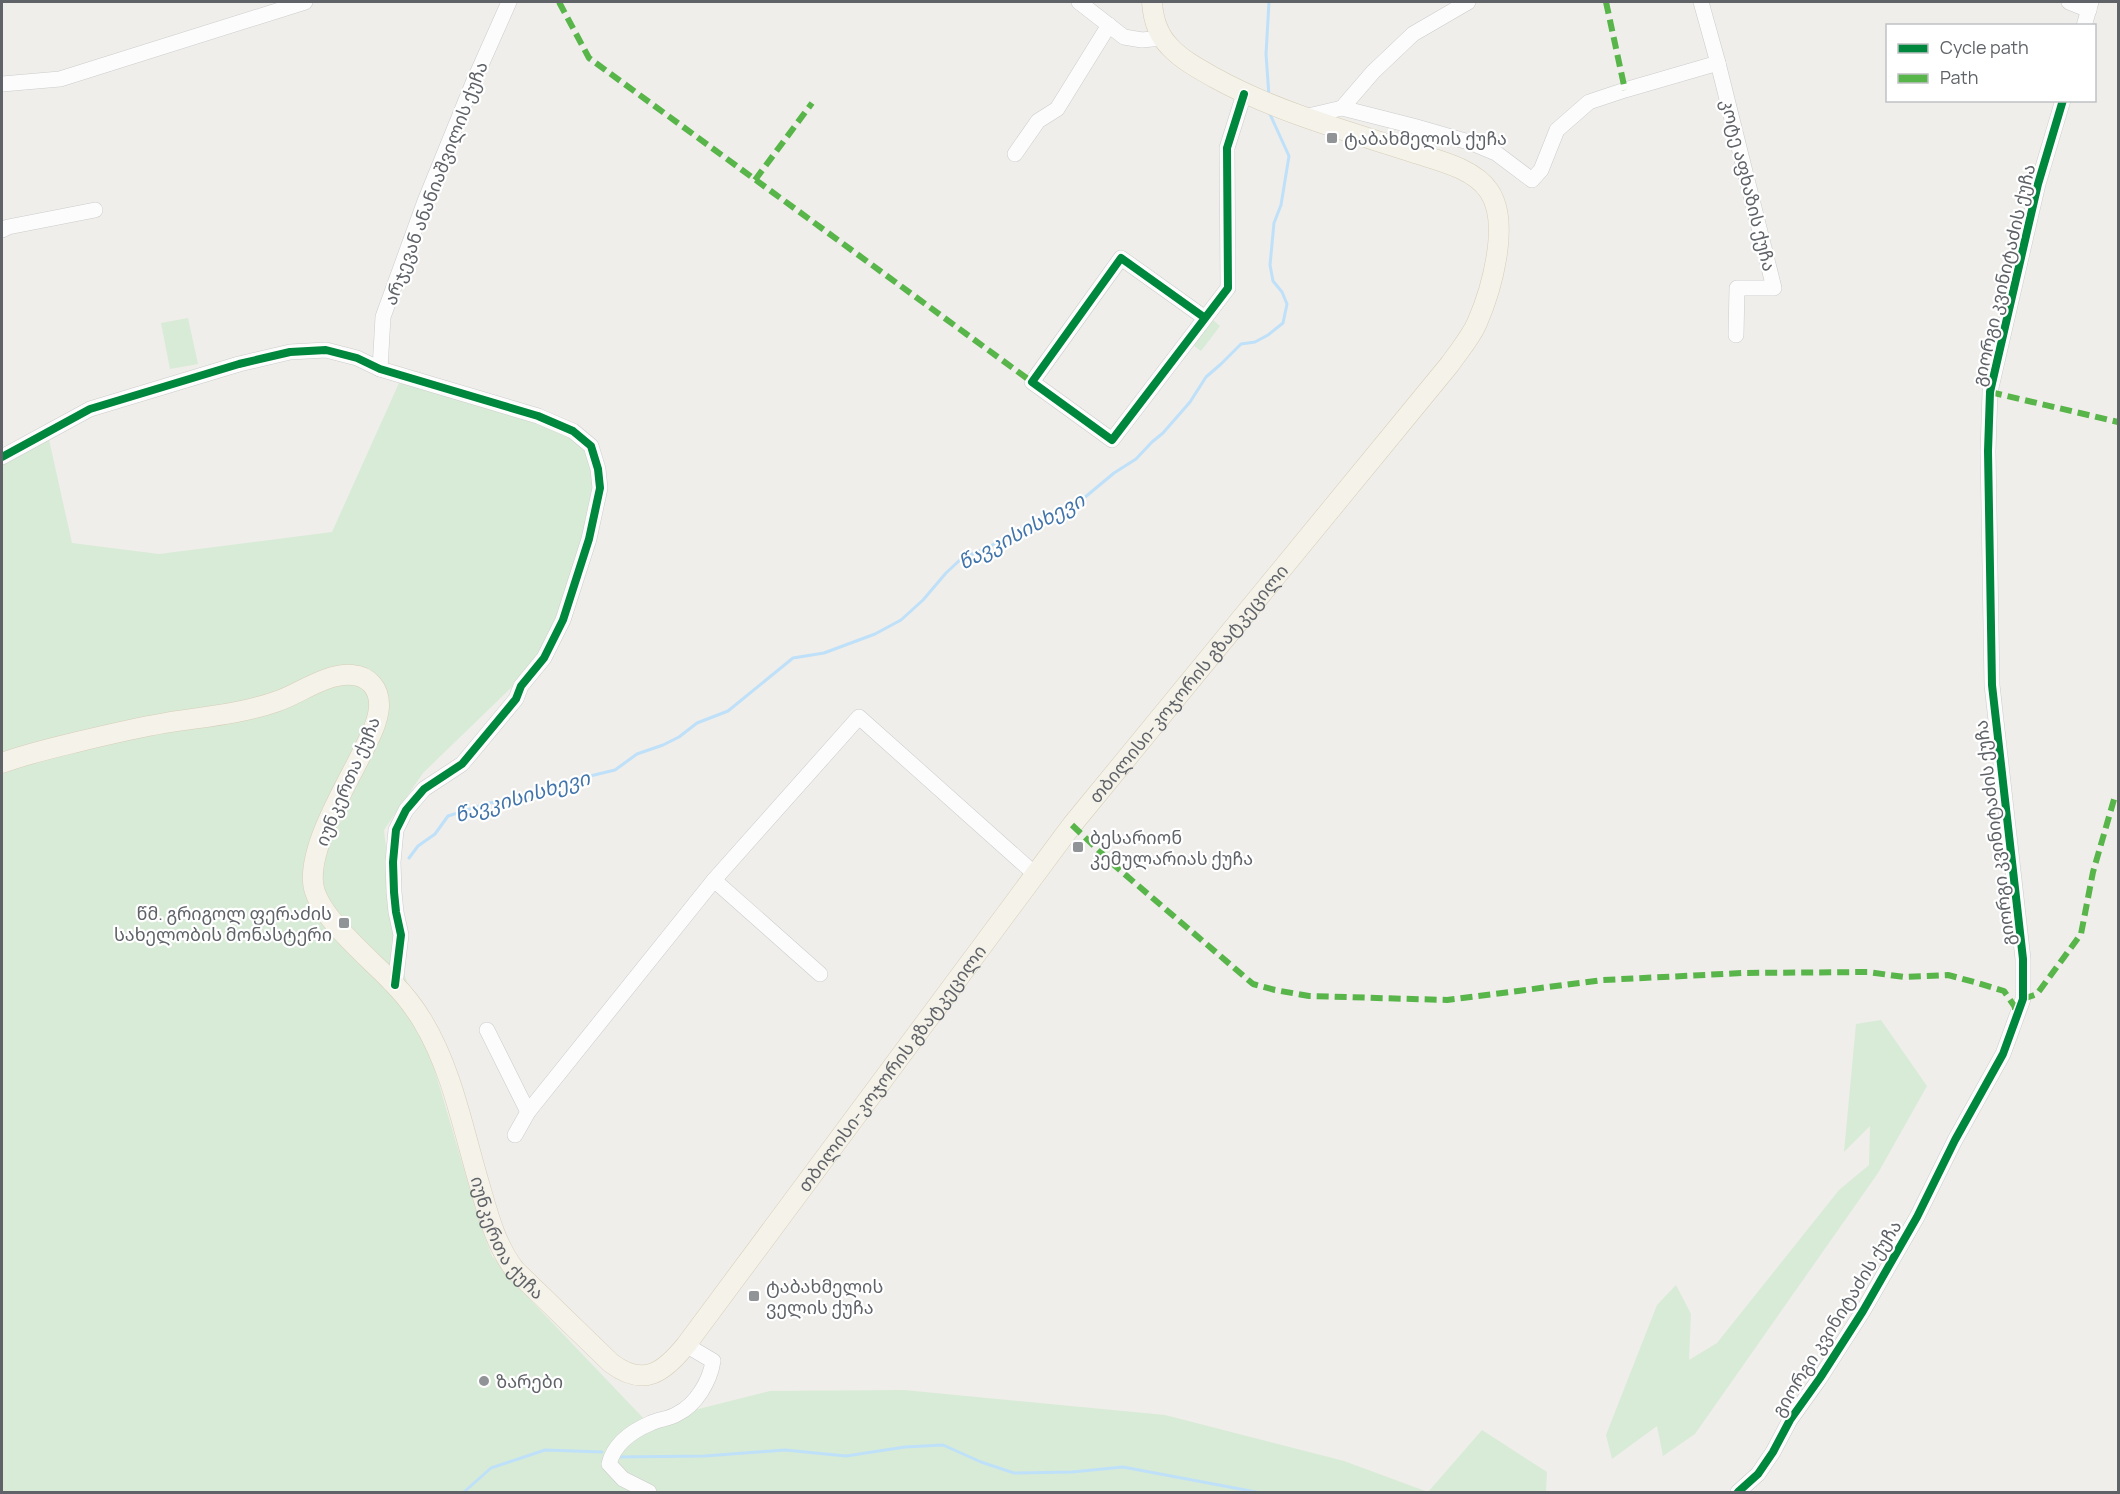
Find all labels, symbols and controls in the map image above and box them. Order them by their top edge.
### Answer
legend [1886,24,2096,102]
text: Cycle path [1940,35,2029,59]
street label: არჯევან ანანიაშვილის ქუჩა [377,58,493,308]
text: Path [1940,65,1978,89]
street label: კოტე აფხაზის ქუჩა [1716,96,1782,274]
place label: ტაბახმელის ქუჩა [1344,126,1507,150]
marker: ტაბახმელის ქუჩა [1325,131,1339,145]
street label: გიორგი კვინიტაძის ქუჩა [1966,162,2040,388]
water label: წავკისისხევი [953,486,1090,576]
street label: თბილისი-კოჯორის გზატკეცილი [1083,559,1293,808]
street label: იუნკერთა ქუჩა [309,713,385,849]
street label: გიორგი კვინიტაძის ქუჩა [1968,719,2020,947]
water label: წავკისისხევი [451,763,594,828]
place label: ბესარიონ კემულარიას ქუჩა [1090,825,1253,870]
marker: ბესარიონ კემულარიას ქუჩა [1071,840,1085,854]
place label: წმ. გრიგოლ ფერაძის სახელობის მონასტერი [114,901,332,946]
marker: წმ. გრიგოლ ფერაძის სახელობის მონასტერი [337,916,351,930]
street label: თბილისი-კოჯორის გზატკეცილი [792,940,991,1196]
street label: იუნკერთა ქუჩა [466,1173,550,1304]
street label: გიორგი კვინიტაძის ქუჩა [1766,1215,1906,1421]
place label: ტაბახმელის ველის ქუჩა [766,1274,883,1319]
marker: ტაბახმელის ველის ქუჩა [747,1289,761,1303]
place label: ზარები [496,1369,563,1393]
marker: ზარები [477,1374,491,1388]

